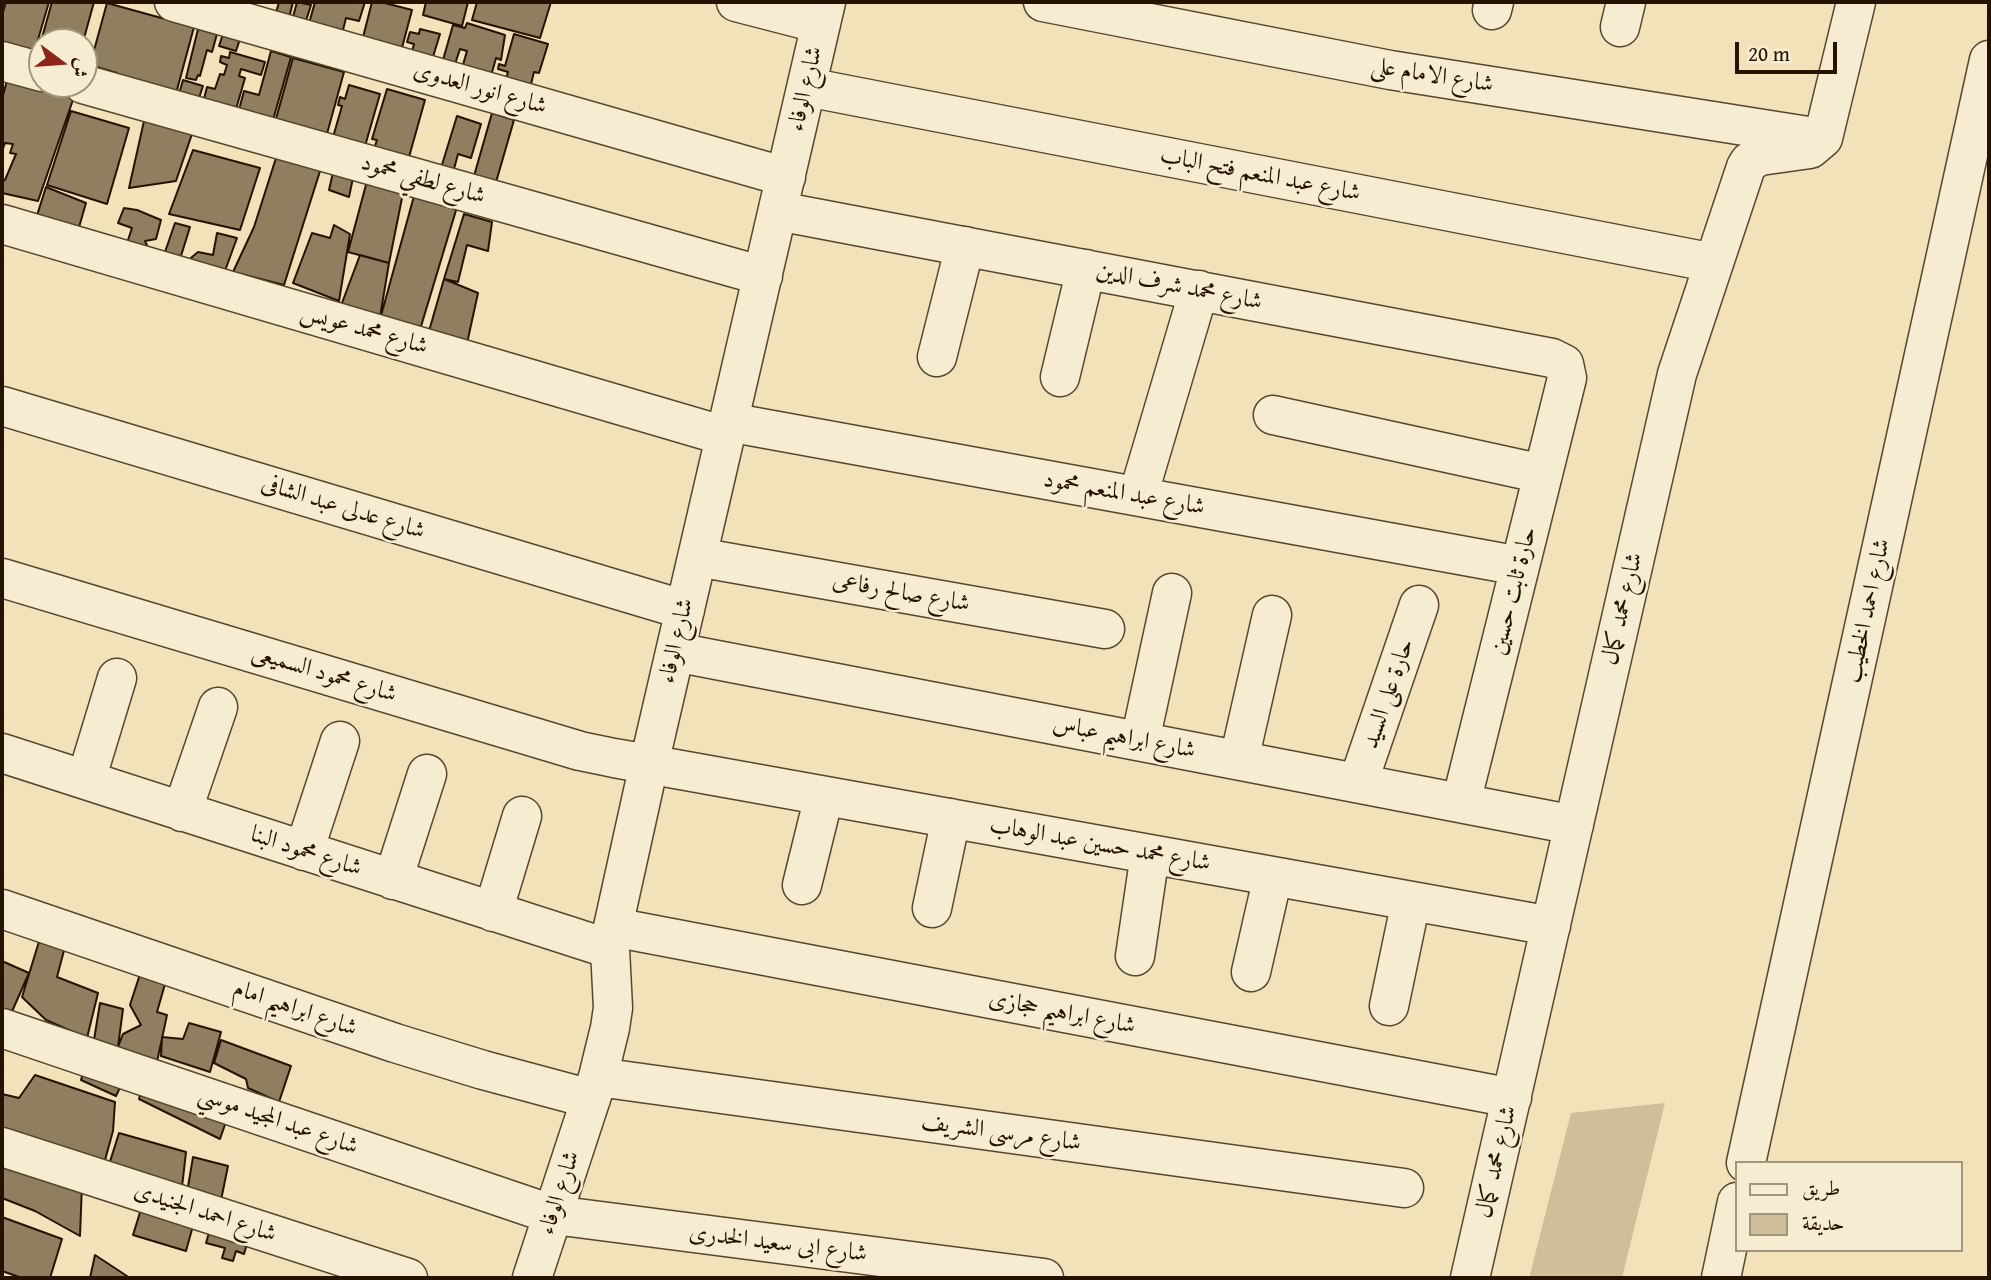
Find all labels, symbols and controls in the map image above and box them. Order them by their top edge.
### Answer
north arrow [28,28,98,98]
scale bar [1739,28,1840,72]
text: 20 m [1748,38,1790,69]
street label: شارع الوفاء [782,44,830,134]
street label: شارع الامام على [1369,52,1495,100]
text: ش [65,55,97,81]
street label: شارع انور العدوى [410,56,550,122]
street label: شارع عبد المنعم فتح الباب [1157,141,1363,209]
street label: شارع لطفي محمود [358,149,488,211]
street label: شارع محمد شرف الدين [1093,257,1265,317]
street label: شارع محمد عويس [297,298,431,362]
street label: شارع عبد المنعم محمود [1041,466,1207,522]
street label: شارع عدلى عبد الشافى [258,469,428,547]
street label: حارة ثابت حسين [1484,524,1544,658]
street label: شارع احمد الخطيب [1839,536,1897,686]
street label: شارع محمد كمال [1596,550,1650,668]
street label: شارع صالح رفاعى [830,567,972,619]
street label: شارع الوفاء [653,596,701,686]
street label: حارة على السيد [1357,635,1421,753]
street label: شارع محمود السميعى [248,638,400,710]
street label: شارع ابراهيم عباس [1050,710,1198,766]
street label: شارع محمد حسين عبد الوهاب [987,811,1213,879]
street label: شارع محمود البنا [247,820,365,884]
street label: شارع ابراهيم امام [229,974,361,1044]
street label: شارع ابراهيم حجازى [986,985,1138,1041]
street label: شارع عبد المجيد موسي [194,1080,362,1162]
street label: شارع محمد كمال [1470,1103,1524,1221]
street label: شارع مرسى الشريف [919,1108,1083,1158]
street label: شارع الوفاء [533,1147,587,1239]
legend [1736,1161,1963,1252]
text: طريق [1802,1172,1840,1203]
street label: شارع احمد الجنيدى [130,1176,280,1250]
text: حديقة [1802,1207,1845,1238]
street label: شارع ابى سعيد الخدرى [687,1219,869,1269]

